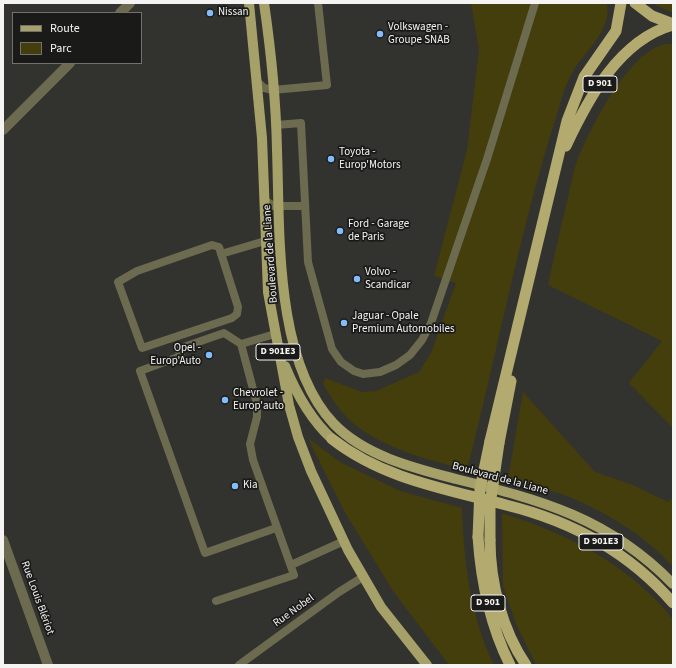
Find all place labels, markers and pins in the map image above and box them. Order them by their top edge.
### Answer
place label: Nissan [218,6,249,20]
marker: Nissan [205,8,215,18]
place label: Volkswagen - Groupe SNAB [388,21,450,47]
marker: Volkswagen - Groupe SNAB [375,29,385,39]
place label: Toyota - Europ'Motors [339,146,401,172]
marker: Toyota - Europ'Motors [326,154,336,164]
place label: Ford - Garage de Paris [348,218,409,244]
marker: Ford - Garage de Paris [335,226,345,236]
place label: Volvo - Scandicar [365,266,410,292]
marker: Volvo - Scandicar [352,274,362,284]
place label: Jaguar - Opale Premium Automobiles [352,310,455,336]
marker: Jaguar - Opale Premium Automobiles [339,318,349,328]
place label: Opel - Europ'Auto [150,342,201,368]
marker: Opel - Europ'Auto [204,350,214,360]
place label: Chevrolet - Europ'auto [233,387,284,413]
marker: Chevrolet - Europ'auto [220,395,230,405]
place label: Kia [243,479,258,493]
marker: Kia [230,481,240,491]

